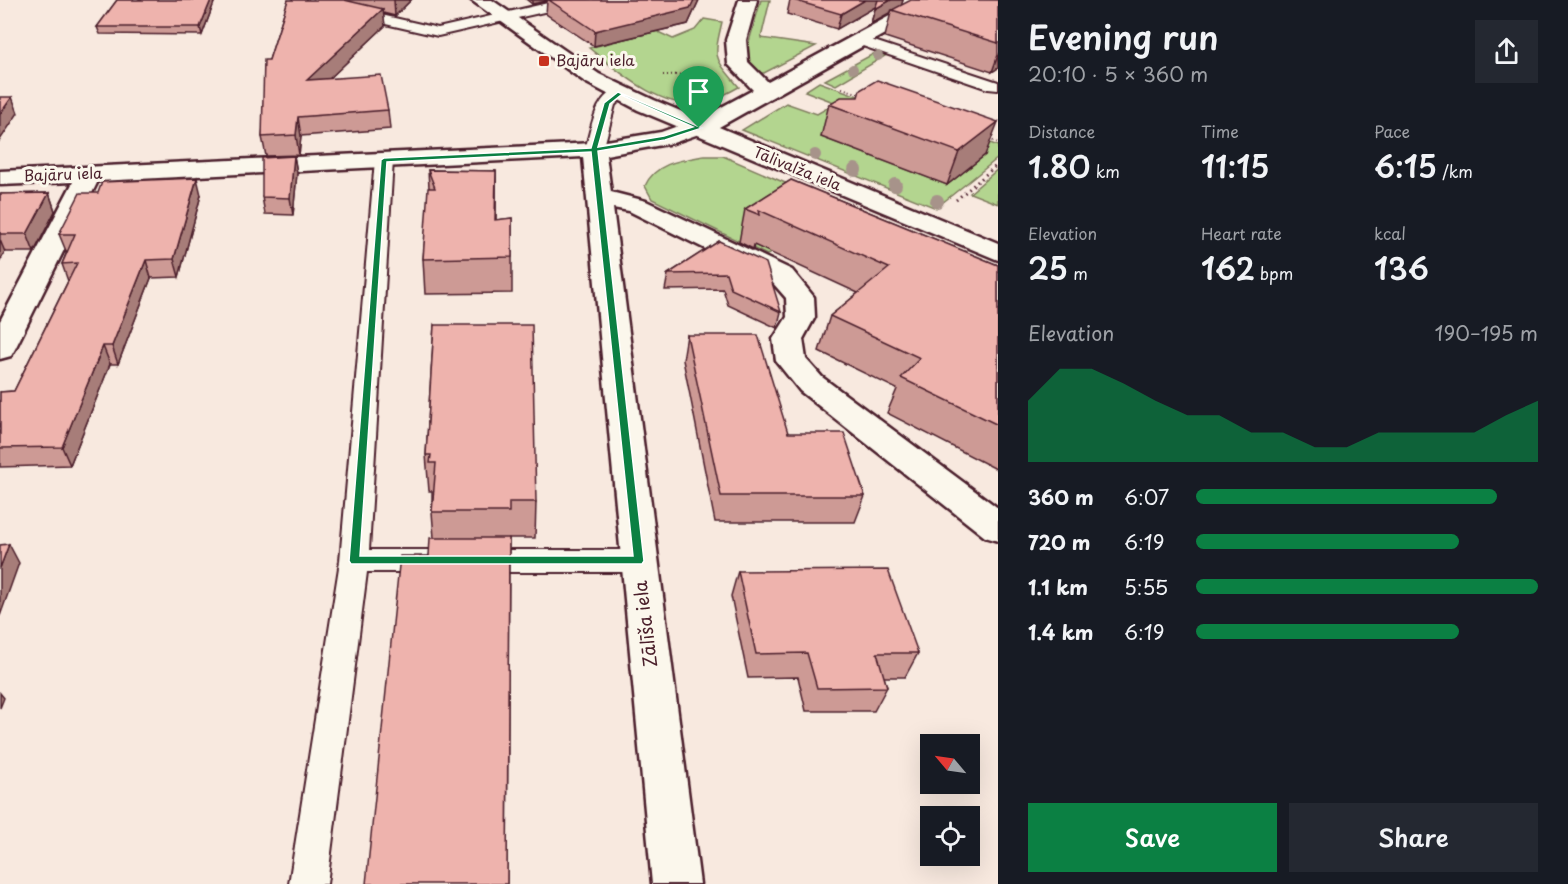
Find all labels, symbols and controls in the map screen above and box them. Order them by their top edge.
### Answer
text: Evening run [1028,11,1219,61]
button: share [1475,20,1538,83]
place label: Bajāru iela [556,48,635,71]
marker: Bajāru iela [537,54,551,68]
text: 20:10 · 5 × 360 m [1028,59,1208,89]
pin [673,66,724,128]
icon: arrive [682,75,715,108]
text: Distance [1028,119,1095,143]
text: Time [1201,119,1239,143]
text: Pace [1374,119,1410,143]
street label: Tālivalža iela [750,140,846,196]
text: 1.80 [1028,143,1091,188]
text: 11:15 [1201,143,1269,188]
text: 6:15 [1374,143,1437,188]
text: km [1091,159,1120,183]
text: /km [1437,159,1473,183]
street label: Bajāru iela [23,161,103,186]
text: Elevation [1028,221,1097,245]
text: Heart rate [1201,221,1282,245]
text: kcal [1374,221,1406,245]
text: 25 [1028,245,1068,290]
text: 162 [1201,245,1255,290]
text: 136 [1374,245,1429,290]
text: m [1068,261,1088,285]
text: bpm [1255,261,1293,285]
text: Elevation [1028,318,1114,348]
text: 190–195 m [1435,318,1538,348]
text: 360 m [1028,482,1094,512]
text: 6:07 [1124,482,1169,512]
text: 720 m [1028,527,1090,557]
text: 6:19 [1124,527,1164,557]
text: 1.1 km [1028,572,1088,602]
text: 5:55 [1124,572,1168,602]
street label: Zālīša iela [626,579,663,669]
text: 1.4 km [1028,617,1094,647]
text: 6:19 [1124,617,1164,647]
north arrow [920,734,980,794]
map controls [920,734,980,866]
button: Save [1028,803,1277,872]
button: Share [1289,803,1538,872]
button: locate [920,806,980,866]

